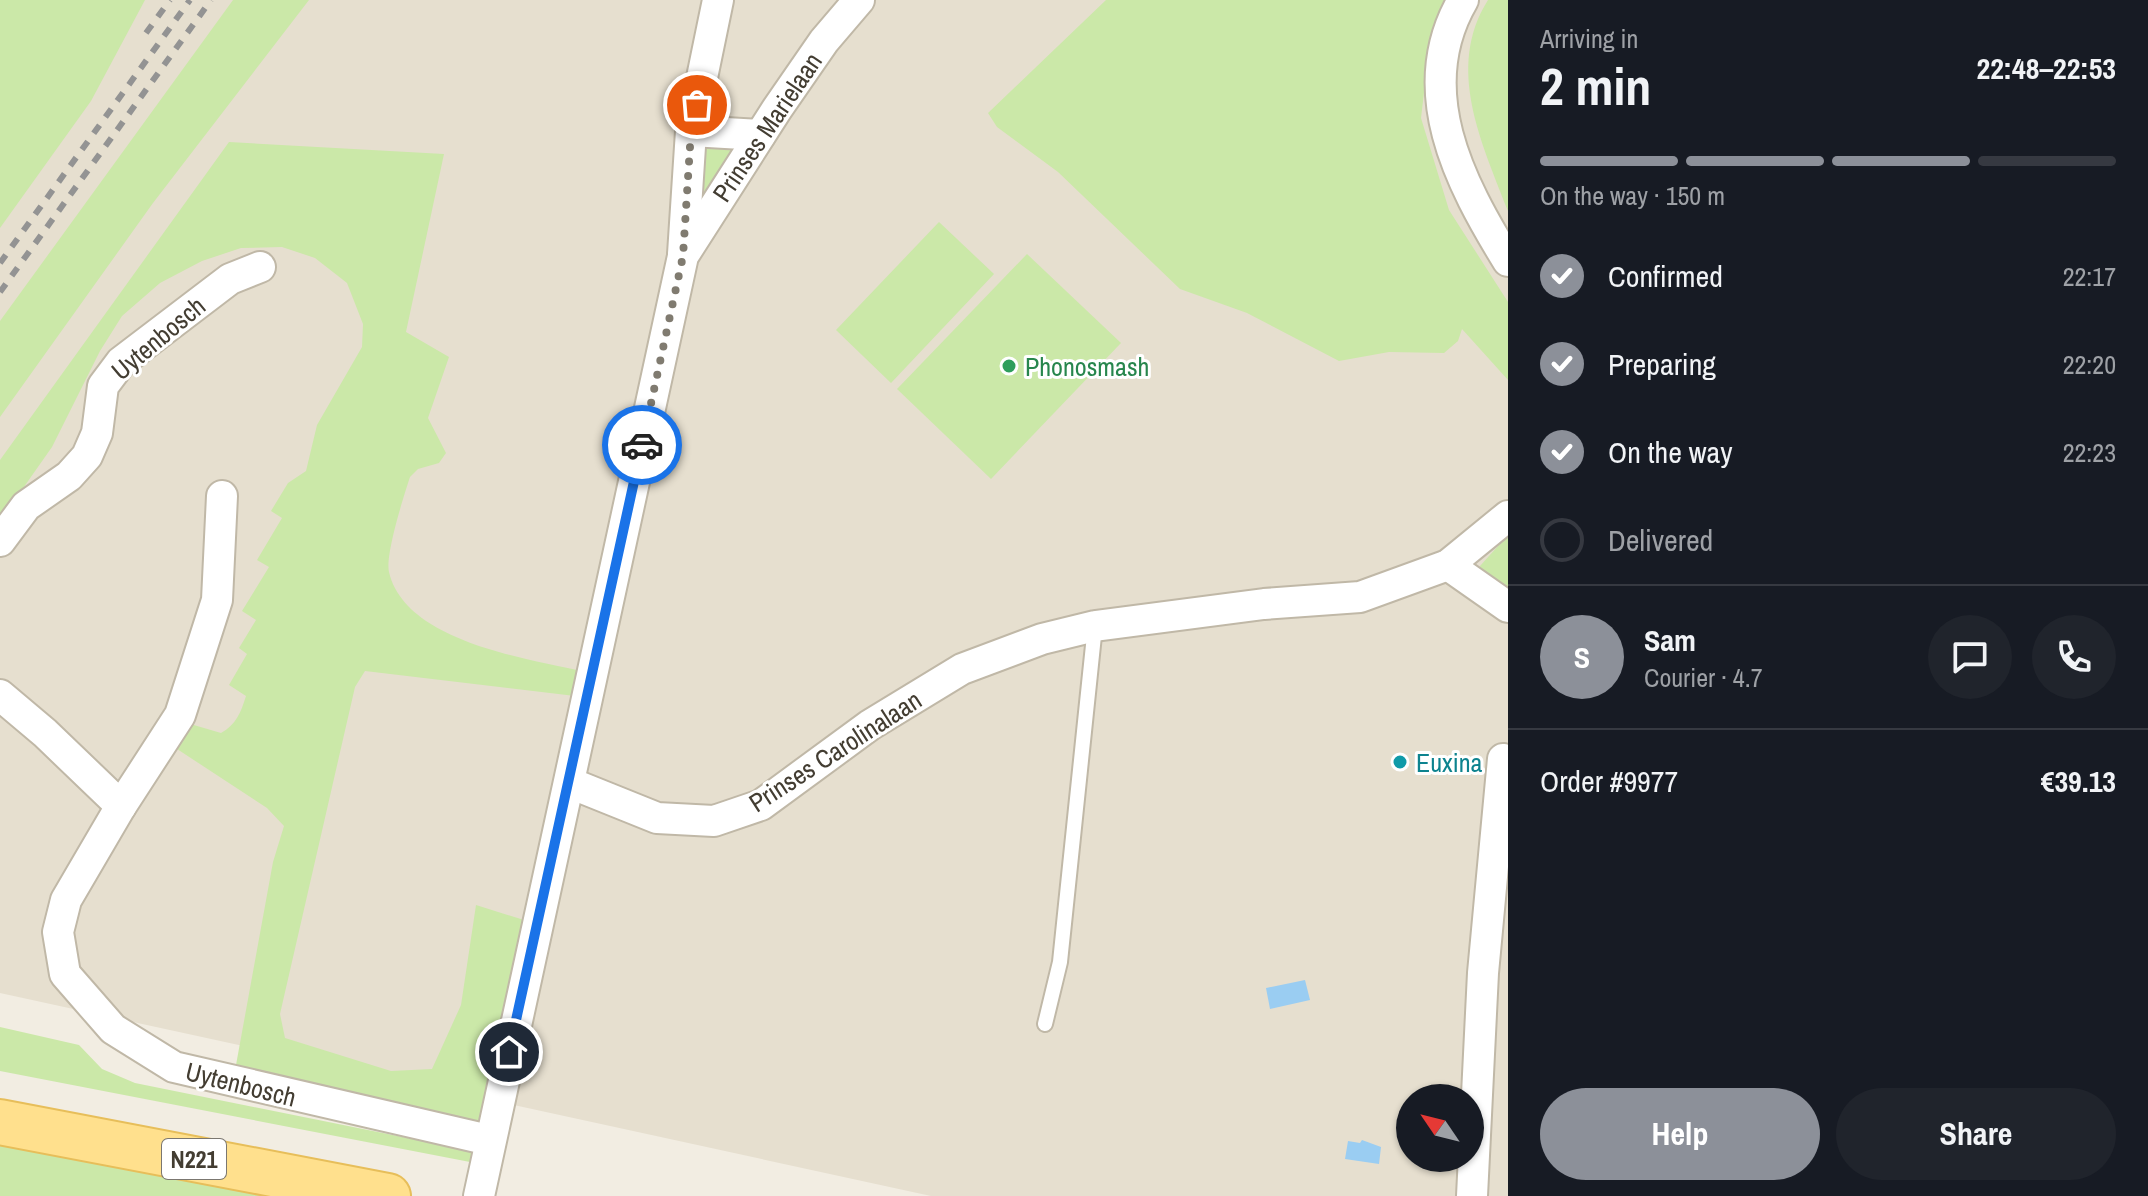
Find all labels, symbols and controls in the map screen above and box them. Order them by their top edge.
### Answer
text: Arriving in [1540,21,1638,56]
street label: Prinses Marielaan [704,45,830,209]
text: 22:48–22:53 [1977,48,2116,88]
text: 2 min [1540,51,1651,121]
pin [663,71,731,139]
icon: bag [675,83,719,127]
text: On the way · 150 m [1540,178,1725,213]
icon: check [1540,254,1584,298]
text: Confirmed [1608,256,1723,296]
text: 22:17 [2063,259,2116,294]
street label: Uytenbosch [104,288,212,388]
icon: check [1540,342,1584,386]
text: Preparing [1608,344,1716,384]
text: 22:20 [2063,347,2116,382]
place label: Phonosmash [1025,349,1149,384]
marker: Phonosmash [1000,357,1018,375]
courier [602,405,682,485]
icon: car [620,423,664,467]
icon: check [1540,430,1584,474]
text: On the way [1608,432,1732,472]
text: 22:23 [2063,435,2116,470]
text: Delivered [1608,520,1713,560]
button: chat [1928,615,2012,699]
button: phone [2032,615,2116,699]
text: Sam [1644,620,1696,660]
text: S [1574,637,1590,677]
text: Courier · 4.7 [1644,660,1763,695]
street label: Prinses Carolinalaan [742,682,928,820]
place label: Euxina [1416,745,1483,780]
marker: Euxina [1391,753,1409,771]
text: Order #9977 [1540,761,1678,801]
text: €39.13 [2041,761,2116,801]
pin [475,1018,543,1086]
icon: home [487,1030,531,1074]
street label: Uytenbosch [182,1053,300,1115]
north arrow [1396,1084,1484,1172]
map controls [1396,1084,1484,1172]
button: Help [1540,1088,1820,1180]
button: Share [1836,1088,2116,1180]
road number: N221 [162,1139,226,1179]

